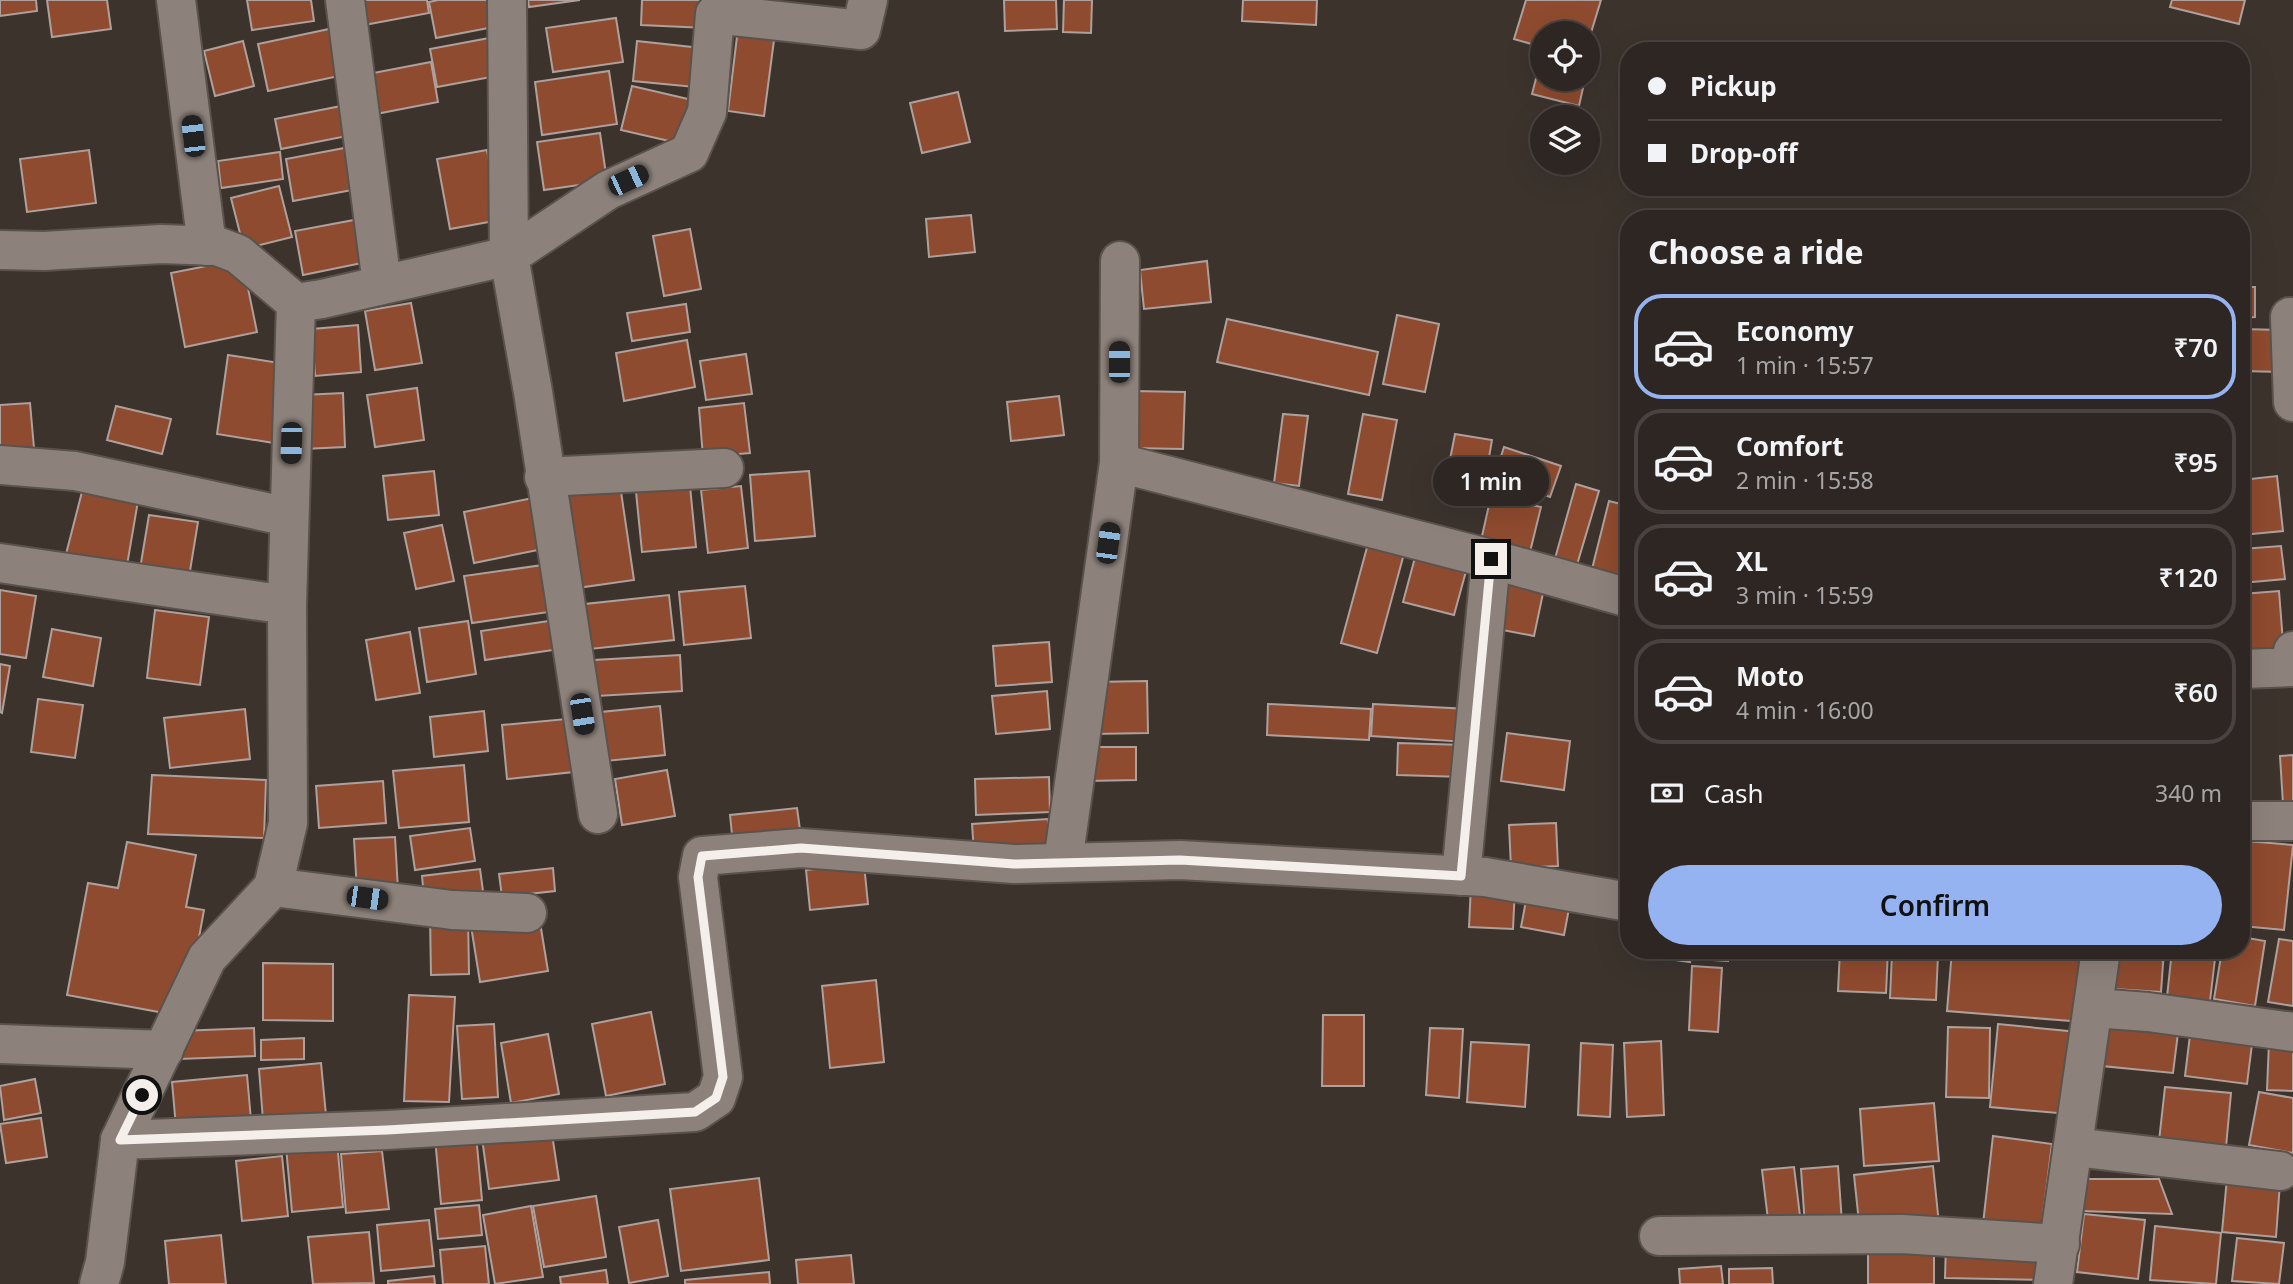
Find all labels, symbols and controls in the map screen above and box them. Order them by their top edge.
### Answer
map controls [1530,21,1600,175]
button: locate [1530,21,1600,91]
text: Pickup [1690,68,1777,104]
button: layers [1530,105,1600,175]
car [181,114,206,158]
text: Drop-off [1690,135,1797,171]
car [605,162,652,198]
text: Choose a ride [1648,230,1864,273]
text: Economy [1736,313,1854,349]
icon: car [1652,315,1715,378]
text: ₹70 [2173,329,2218,365]
car [1109,341,1130,383]
text: 1 min · 15:57 [1736,349,1874,381]
car [280,422,303,464]
text: Comfort [1736,428,1844,464]
icon: car [1652,430,1715,493]
text: ₹95 [2173,444,2218,480]
callout: 1 min [1433,458,1549,506]
text: 2 min · 15:58 [1736,464,1874,496]
text: 1 min [1460,465,1522,497]
car [1095,521,1122,565]
route end [1475,543,1507,575]
text: XL [1736,543,1768,579]
icon: car [1652,545,1715,608]
text: ₹120 [2159,559,2218,595]
text: 3 min · 15:59 [1736,579,1874,611]
text: Moto [1736,658,1804,694]
icon: car [1652,660,1715,723]
text: ₹60 [2173,674,2218,710]
car [569,692,596,736]
text: 4 min · 16:00 [1736,694,1874,726]
icon: cash [1648,774,1686,812]
text: Cash [1704,775,1764,811]
text: 340 m [2155,777,2222,809]
button: Confirm [1648,865,2222,945]
car [345,885,390,911]
route start [126,1079,158,1111]

